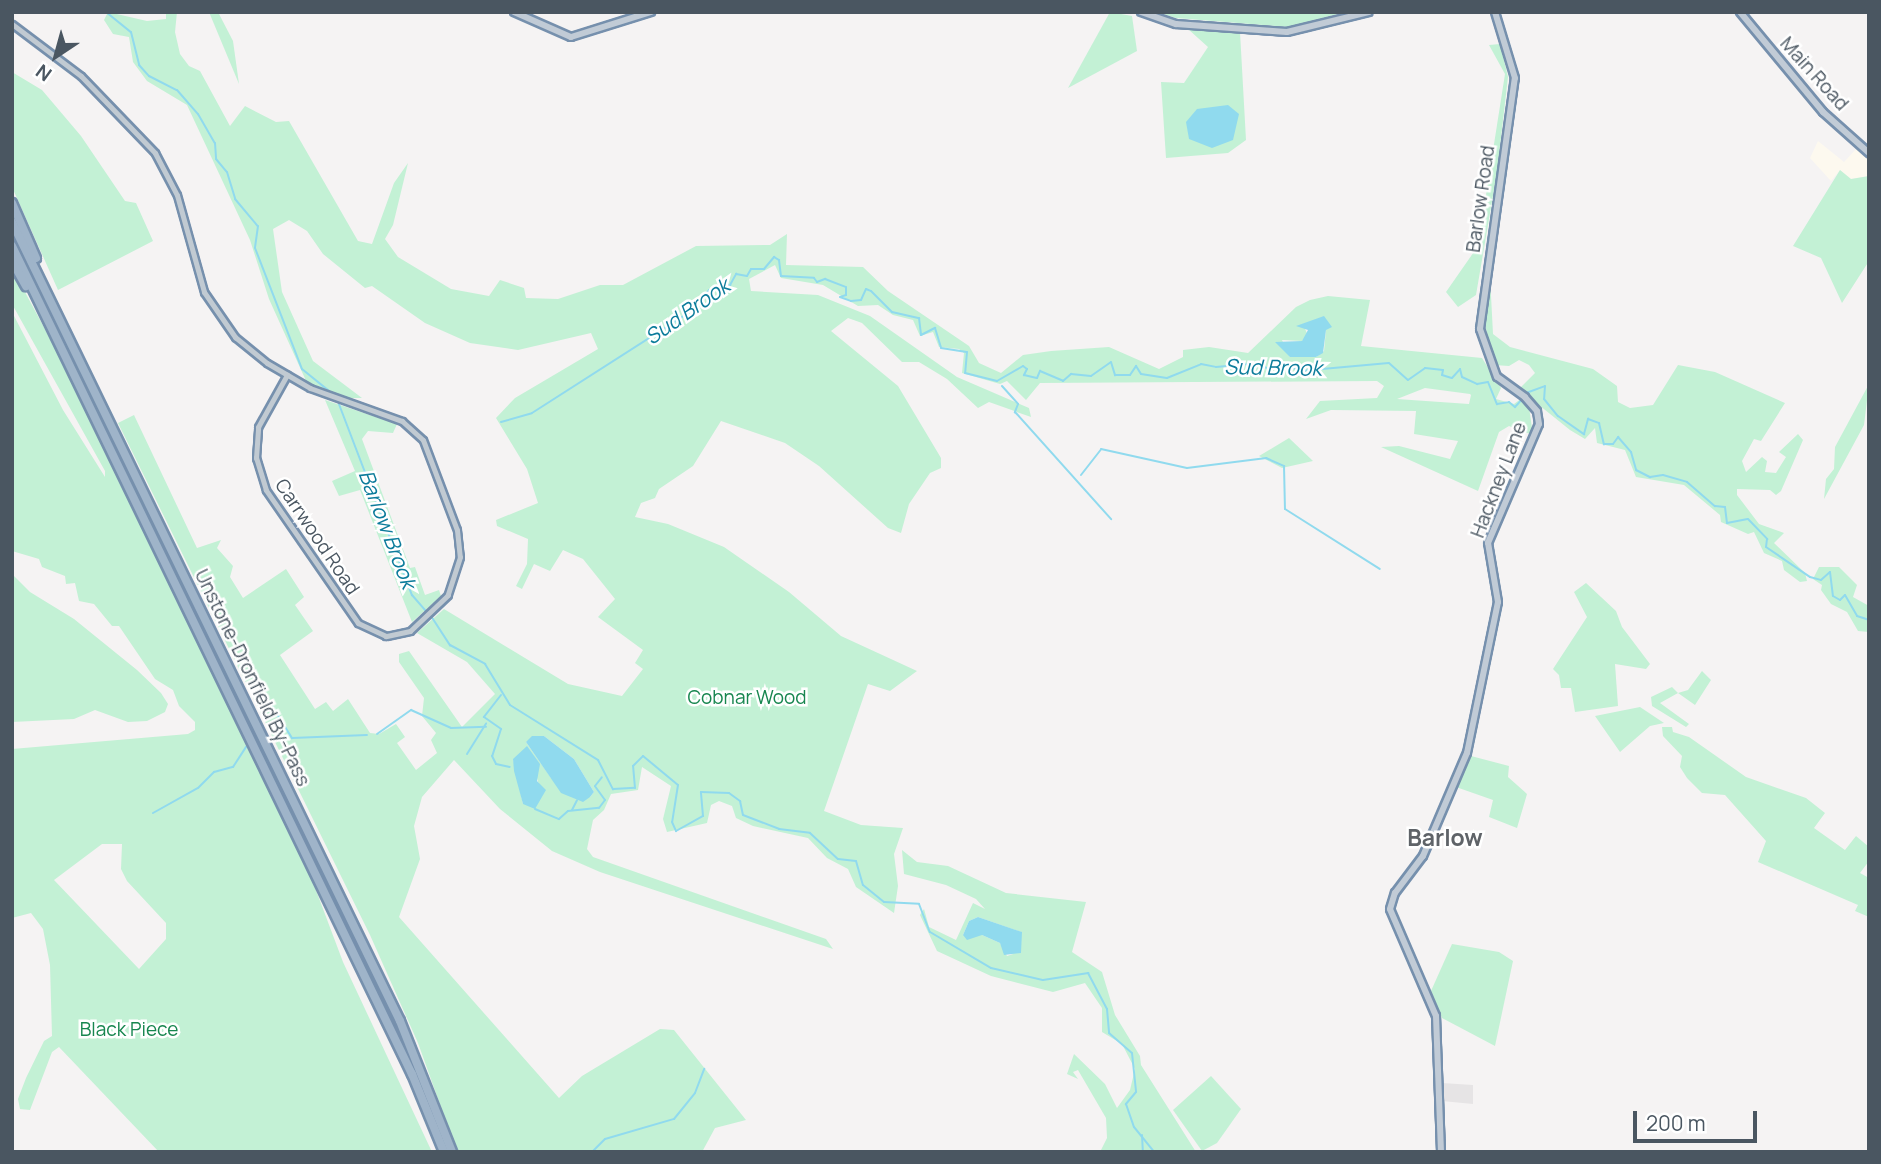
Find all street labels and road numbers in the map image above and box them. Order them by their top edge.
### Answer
street label: Main Road [1775,33,1853,115]
street label: Barlow Road [1462,144,1500,254]
street label: Hackney Lane [1466,419,1532,541]
street label: Carrwood Road [270,475,364,599]
street label: Unstone-Dronfield By-Pass [189,566,315,790]

